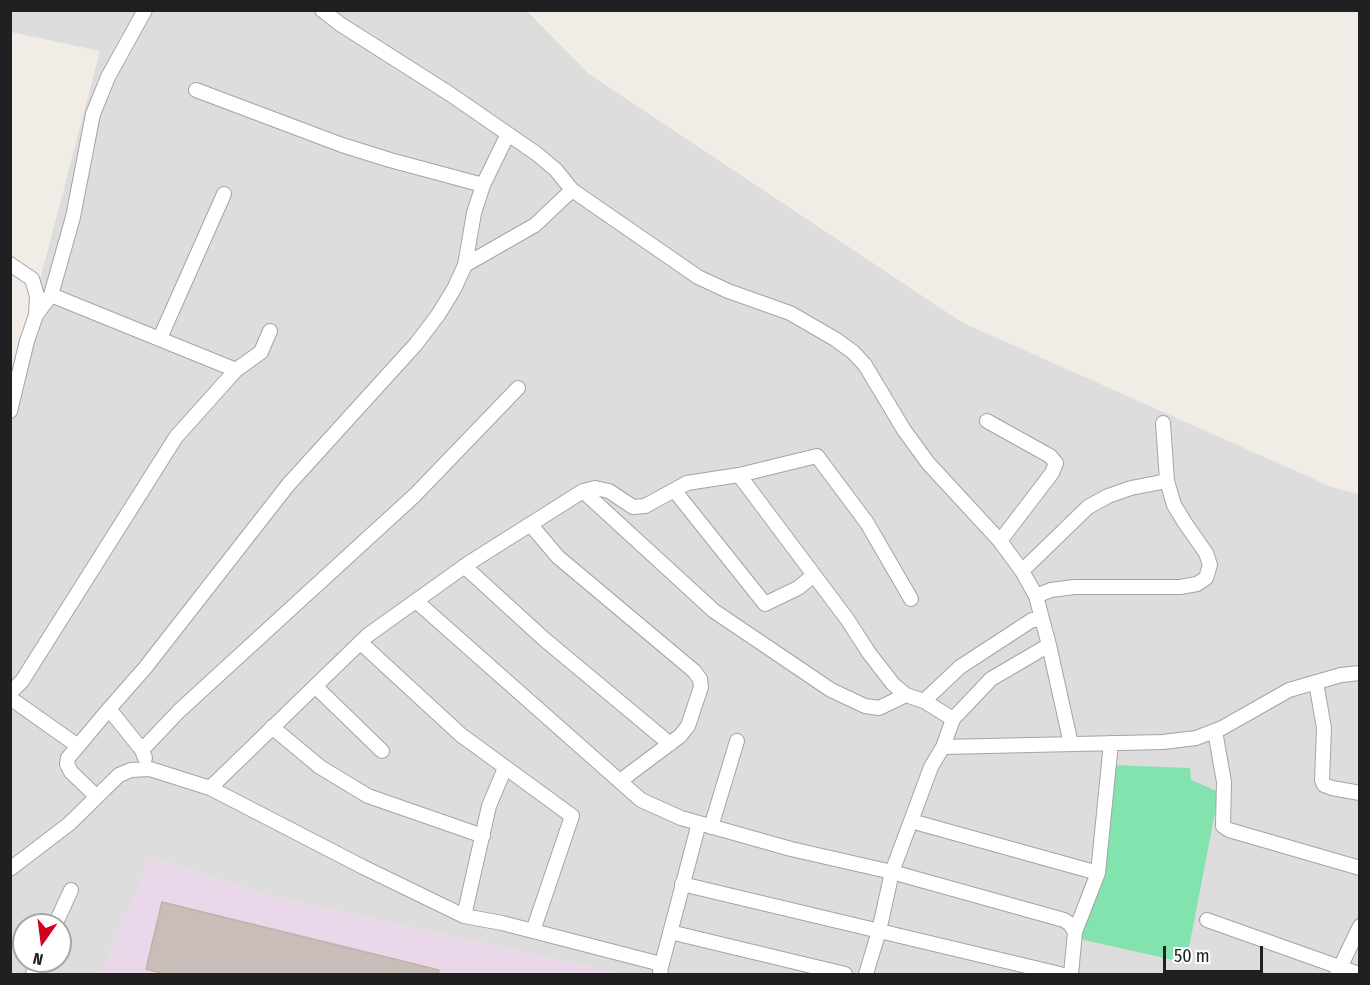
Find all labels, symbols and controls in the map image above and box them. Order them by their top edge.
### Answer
north arrow [12,913,72,973]
scale bar [1166,934,1266,972]
text: 50 m [1174,945,1210,967]
text: N [31,949,45,969]

